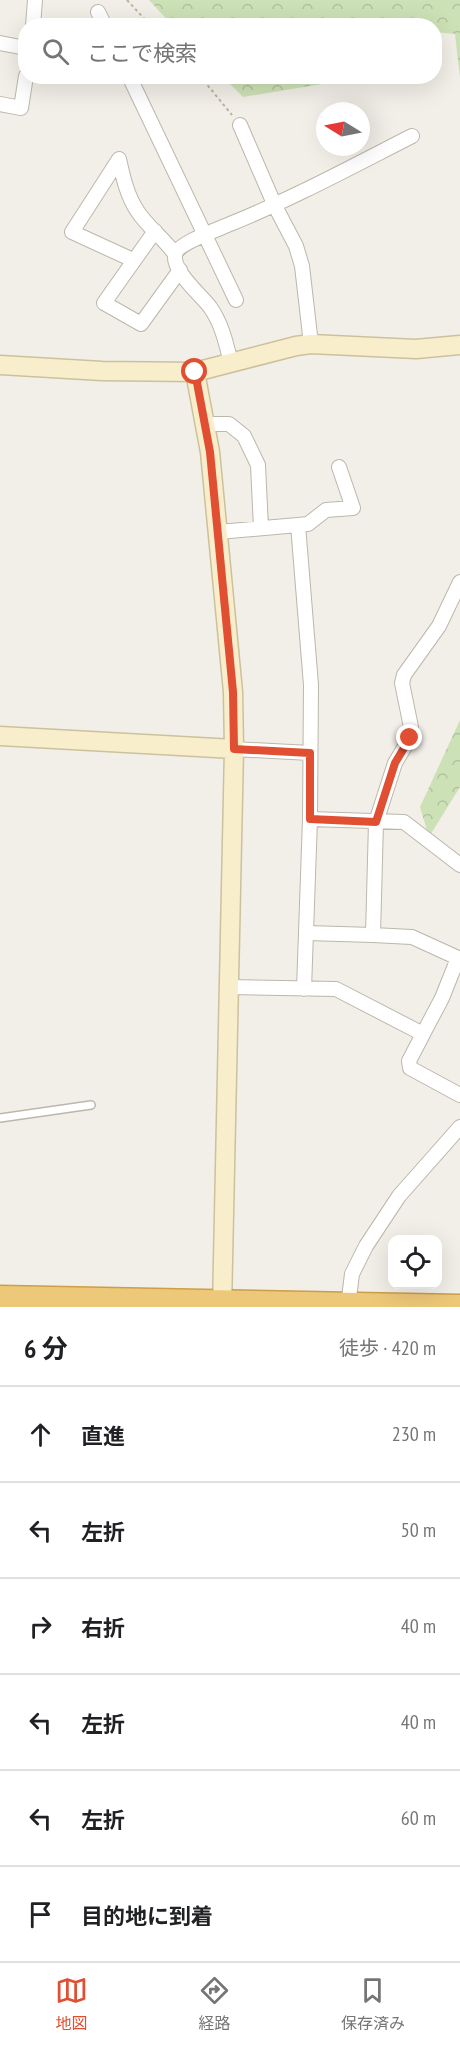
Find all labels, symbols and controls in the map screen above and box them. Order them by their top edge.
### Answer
search box [18,18,442,84]
icon: search [39,35,72,68]
text: ここで検索 [87,39,197,67]
north arrow [316,102,370,156]
route start [181,358,207,384]
route end [396,724,422,750]
map controls [388,1235,442,1289]
button: locate [388,1235,442,1289]
text: 6 分 [24,1332,68,1365]
text: 徒歩 · 420 m [339,1335,436,1361]
icon: ahead [24,1418,57,1451]
text: 230 m [392,1421,436,1447]
text: 直進 [81,1422,125,1450]
icon: left [24,1514,57,1547]
text: 50 m [401,1517,436,1543]
text: 左折 [81,1518,125,1546]
icon: right [24,1610,57,1643]
text: 40 m [401,1613,436,1639]
text: 右折 [81,1614,125,1642]
icon: left [24,1706,57,1739]
text: 40 m [401,1709,436,1735]
text: 左折 [81,1710,125,1738]
icon: left [24,1802,57,1835]
text: 60 m [401,1805,436,1831]
text: 左折 [81,1806,125,1834]
icon: arrive [24,1898,57,1931]
text: 目的地に到着 [81,1902,213,1930]
tab: 地図 [55,1974,88,2034]
tab: 経路 [198,1974,231,2034]
tab: 保存済み [341,1974,405,2034]

